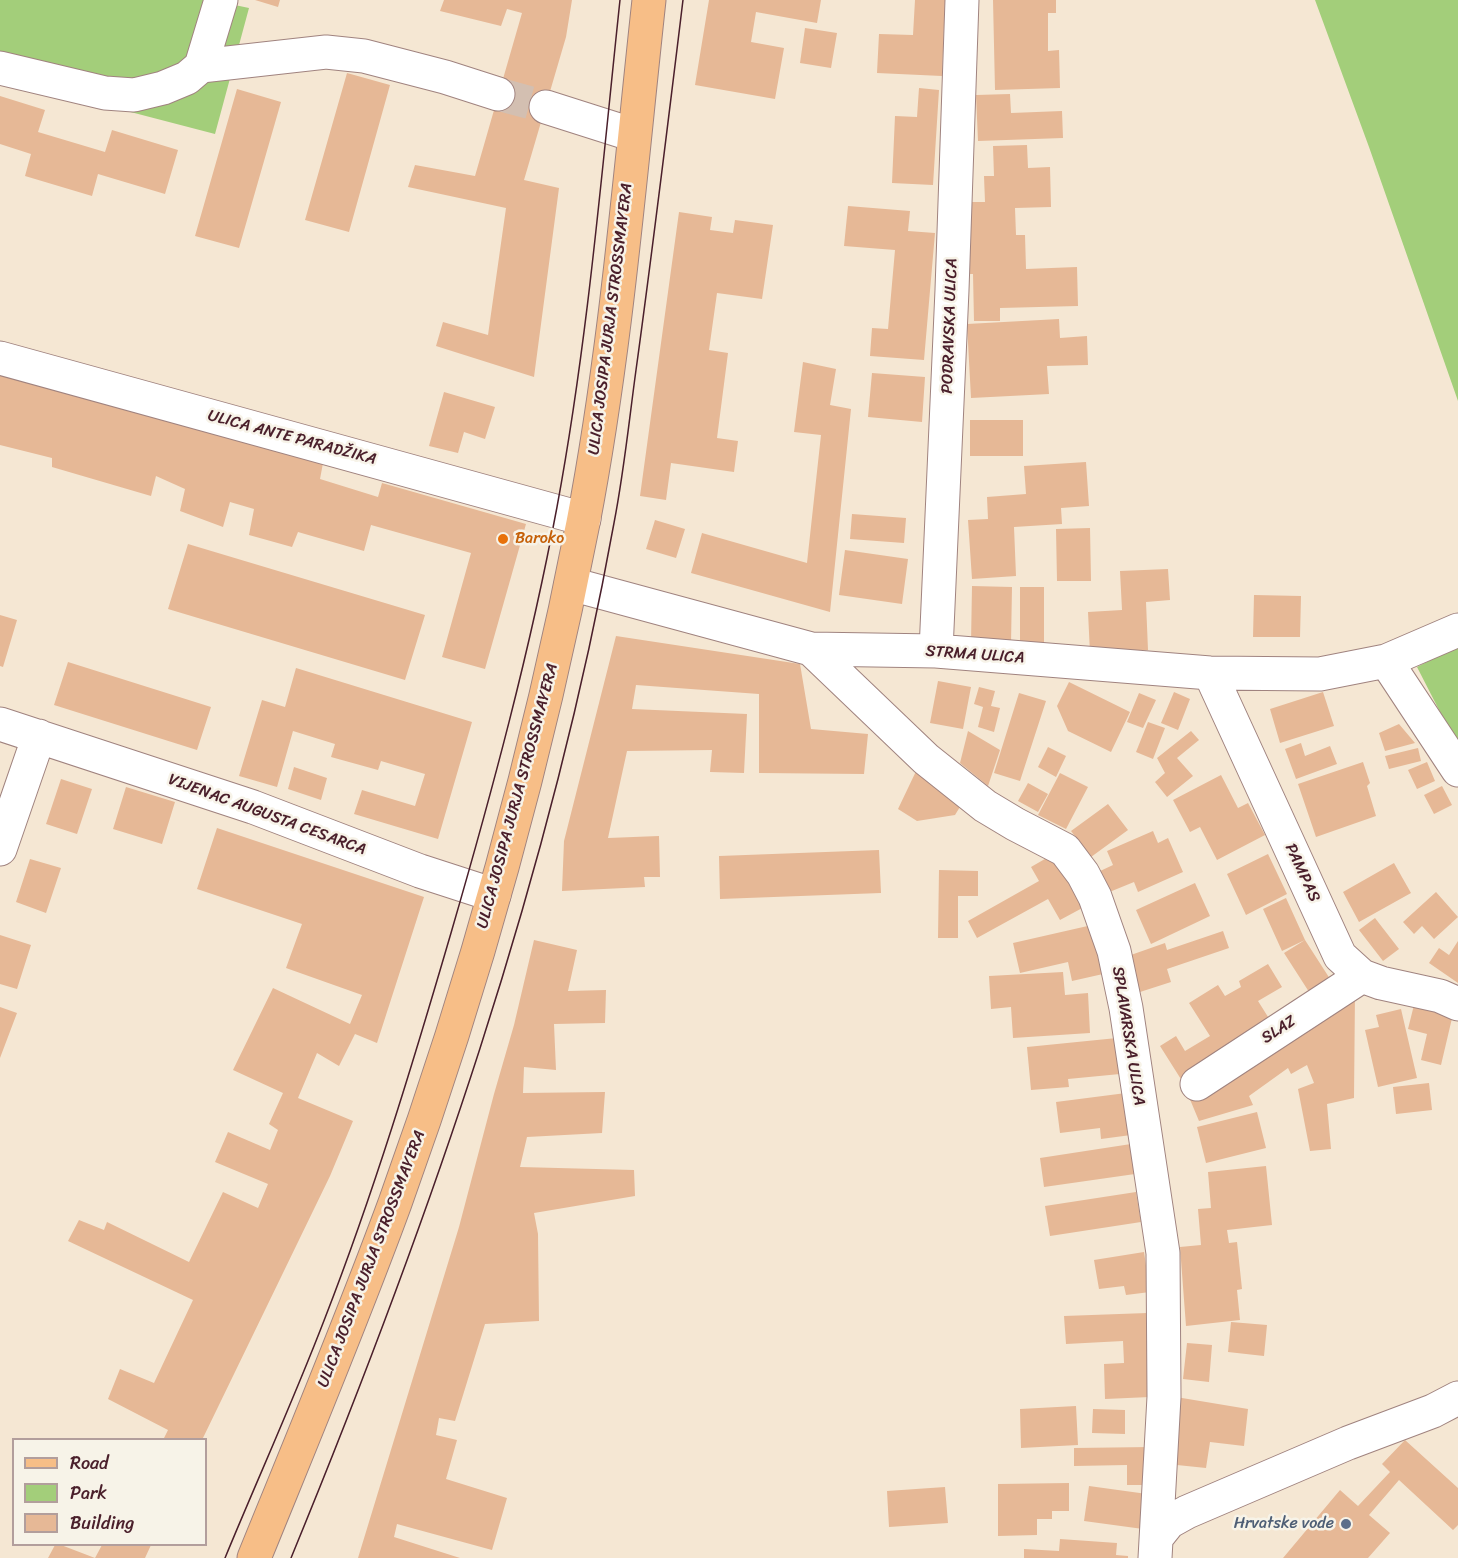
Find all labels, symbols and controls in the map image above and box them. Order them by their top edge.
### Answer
street label: ULICA JOSIPA JURJA STROSSMAYERA [585,182,637,456]
street label: PODRAVSKA ULICA [938,258,962,394]
street label: ULICA ANTE PARADŽIKA [206,406,378,470]
place label: Baroko [515,529,564,549]
marker: Baroko [496,532,510,546]
street label: STRMA ULICA [925,642,1025,668]
street label: ULICA JOSIPA JURJA STROSSMAYERA [473,661,563,931]
street label: VIJENAC AUGUSTA CESARCA [166,770,368,860]
street label: PAMPAS [1280,841,1324,905]
street label: SPLAVARSKA ULICA [1108,965,1148,1107]
street label: SLAZ [1258,1012,1300,1048]
street label: ULICA JOSIPA JURJA STROSSMAYERA [314,1128,430,1390]
legend [12,1438,207,1546]
text: Road [70,1447,109,1479]
text: Park [70,1477,107,1509]
text: Building [70,1507,134,1539]
place label: Hrvatske vode [1234,1514,1334,1534]
marker: Hrvatske vode [1339,1517,1353,1531]

